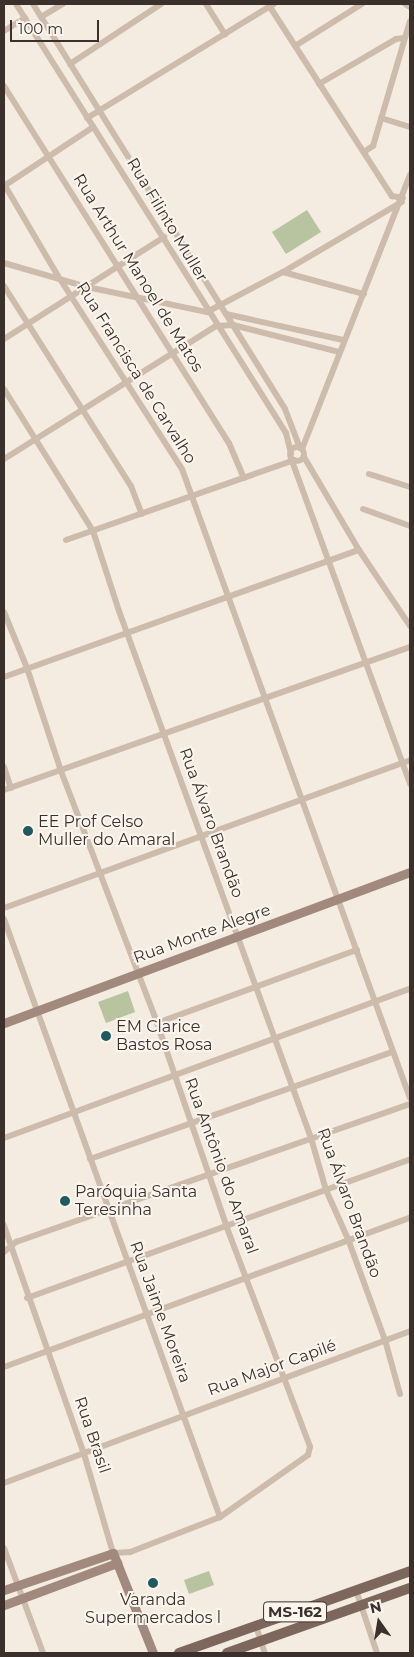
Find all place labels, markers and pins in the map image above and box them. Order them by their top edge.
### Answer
place label: EE Prof Celso Muller do Amaral [38,812,175,850]
marker: EE Prof Celso Muller do Amaral [22,825,34,837]
place label: EM Clarice Bastos Rosa [116,1017,212,1055]
marker: EM Clarice Bastos Rosa [100,1030,112,1042]
place label: Paróquia Santa Teresinha [75,1182,197,1220]
marker: Paróquia Santa Teresinha [59,1195,71,1207]
marker: Varanda Supermercados l [147,1577,159,1589]
place label: Varanda Supermercados l [85,1590,221,1628]

